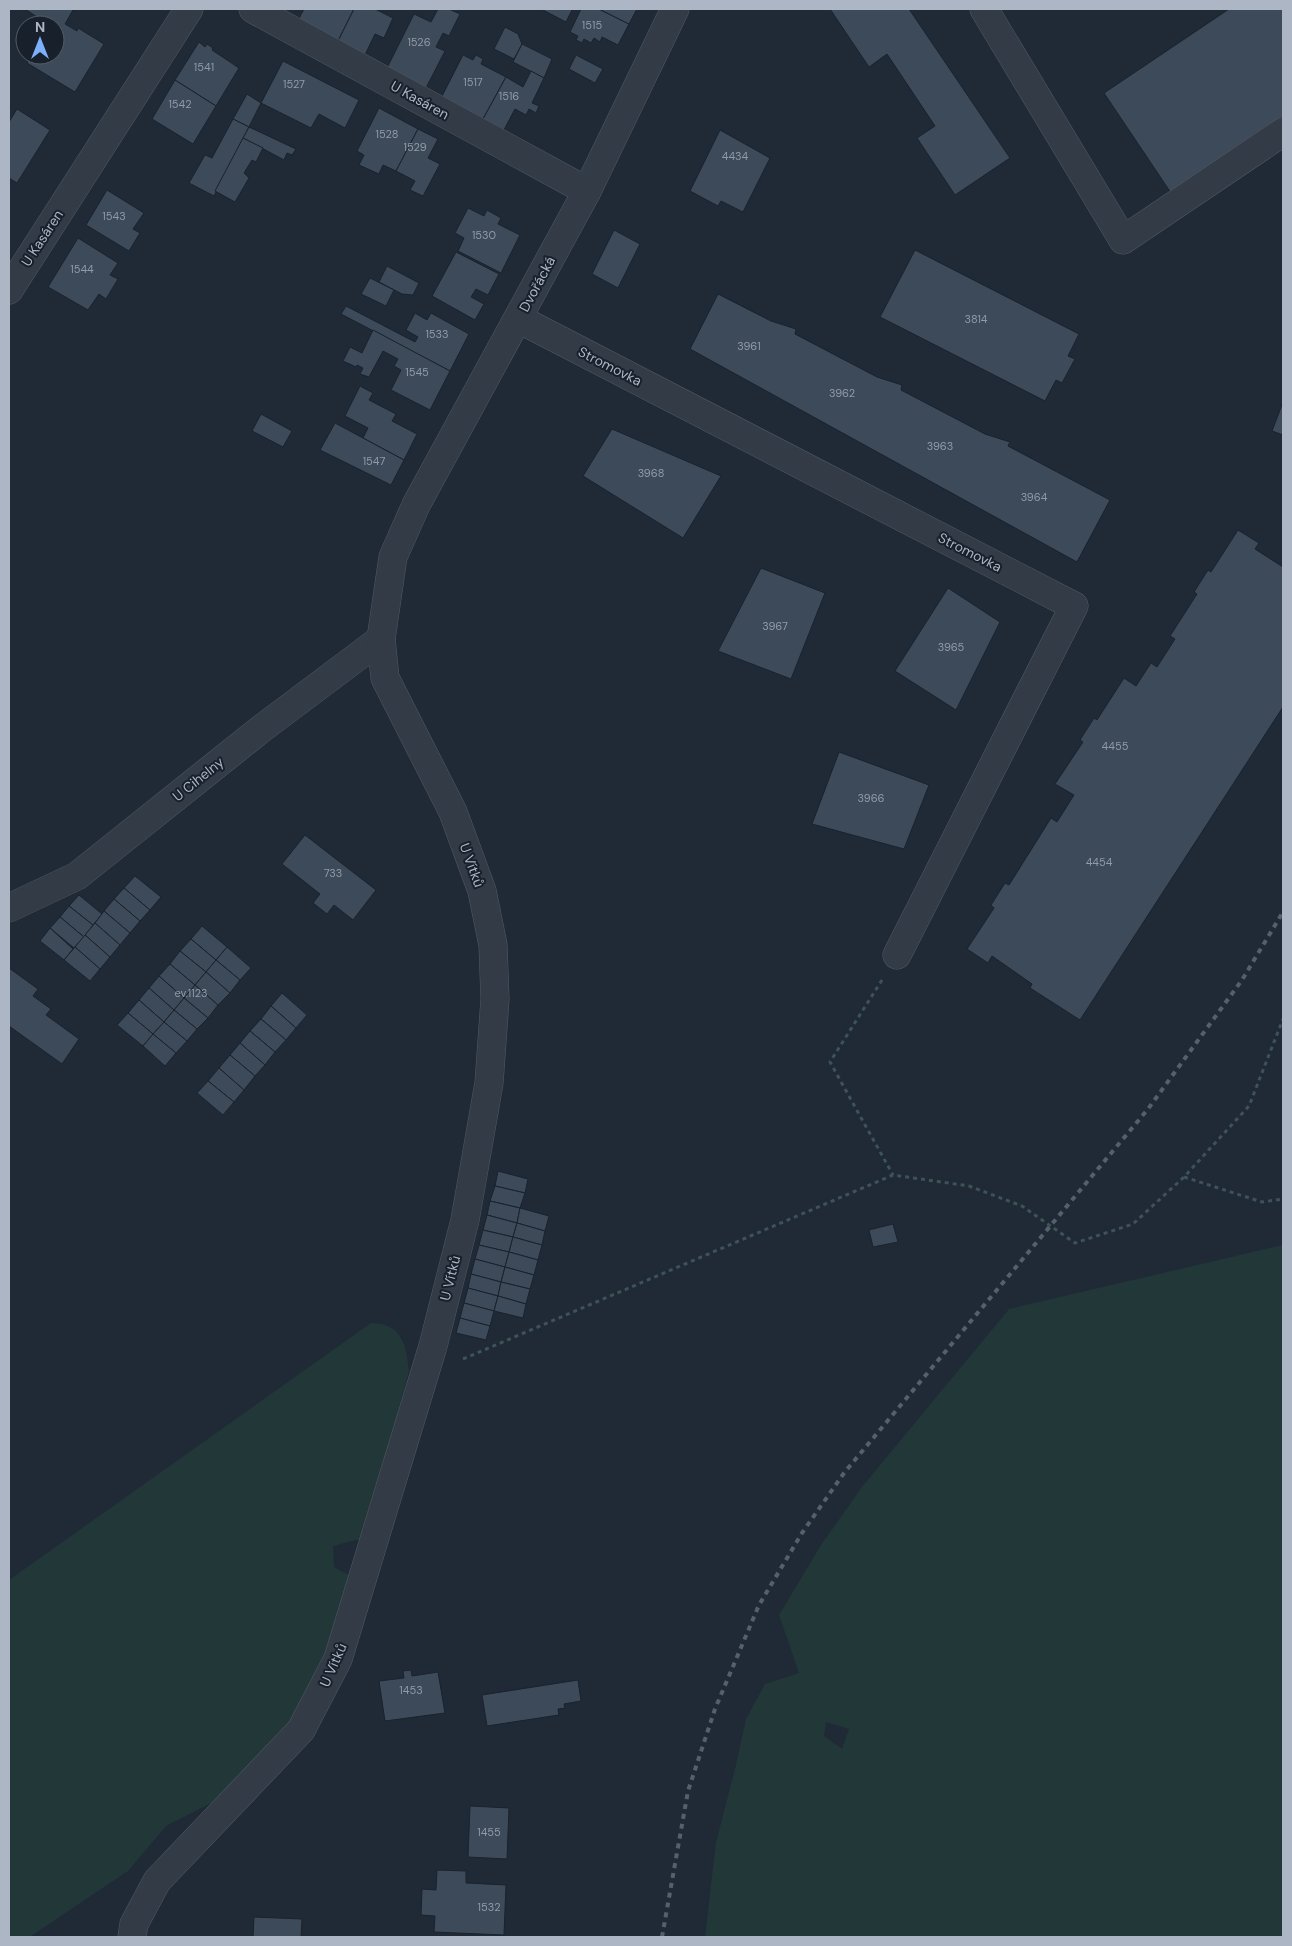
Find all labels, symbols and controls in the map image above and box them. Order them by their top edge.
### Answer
north arrow [15,15,65,65]
text: N [35,18,45,36]
house number: 1515 [582,18,602,32]
house number: 1526 [407,35,431,49]
house number: 1541 [194,60,214,74]
house number: 1517 [463,75,483,89]
house number: 1527 [283,77,305,91]
street label: U Kasáren [388,77,452,123]
house number: 1516 [499,89,519,103]
house number: 1542 [168,97,192,111]
house number: 1528 [376,127,398,141]
house number: 1529 [403,140,427,154]
house number: 4434 [722,149,749,163]
street label: U Kasáren [17,206,67,270]
house number: 1543 [102,209,126,223]
house number: 1530 [472,228,496,242]
street label: Dvořácká [515,253,559,315]
house number: 1544 [70,262,94,276]
house number: 3814 [964,312,988,326]
house number: 1533 [425,327,449,341]
house number: 3961 [737,339,761,353]
street label: Stromovka [575,342,645,390]
house number: 1545 [405,365,429,379]
house number: 3962 [829,386,855,400]
house number: 3963 [927,439,953,453]
house number: 1547 [363,454,385,468]
house number: 3968 [638,466,664,480]
house number: 3964 [1021,490,1048,504]
street label: Stromovka [935,528,1005,576]
house number: 3967 [762,619,788,633]
house number: 3965 [938,640,965,654]
house number: 4455 [1102,739,1129,753]
street label: U Cihelny [169,753,228,805]
house number: 3966 [858,791,885,805]
street label: U Vítků [456,840,488,890]
house number: 4454 [1086,855,1113,869]
house number: 733 [324,866,342,880]
house number: ev.1123 [174,986,208,1000]
street label: U Vítků [436,1254,464,1302]
street label: U Vítků [315,1640,351,1690]
house number: 1453 [399,1683,423,1697]
house number: 1455 [477,1825,501,1839]
house number: 1532 [478,1900,500,1914]

